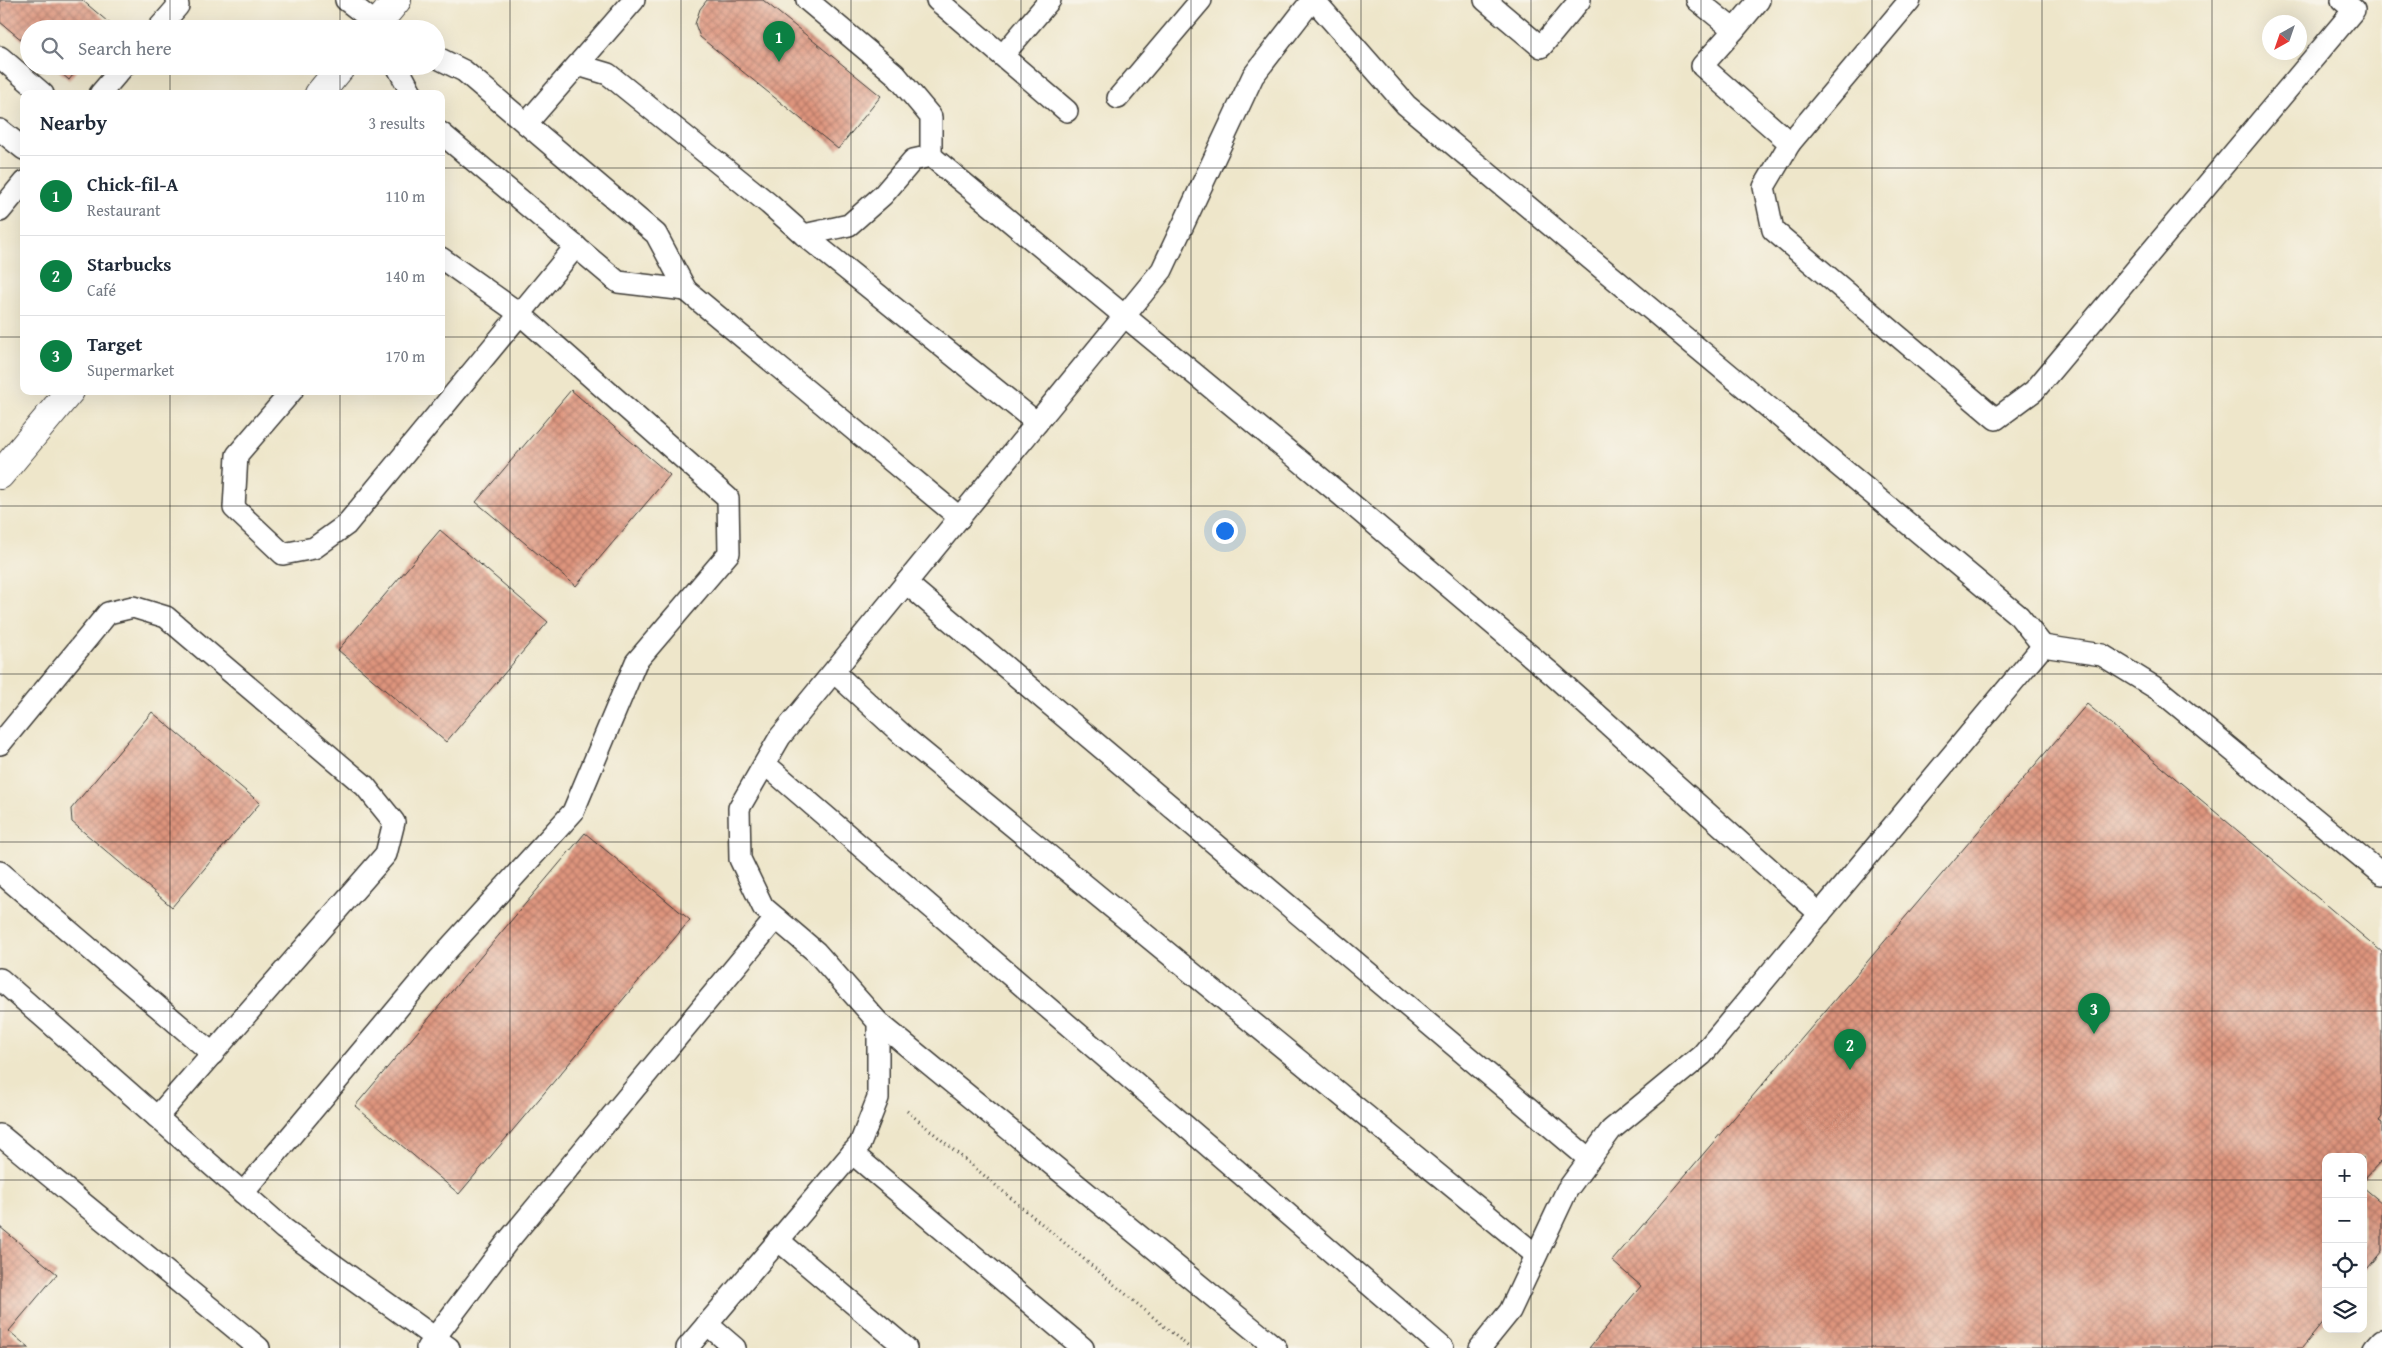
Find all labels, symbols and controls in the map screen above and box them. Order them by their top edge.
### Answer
north arrow [2262,15,2307,60]
search box [20,20,445,75]
pin: 1 [763,21,795,62]
icon: search [38,34,66,62]
text: Search here [78,34,172,62]
text: Nearby [40,107,107,138]
text: 3 results [368,111,425,135]
text: Chick-fil-A [87,170,178,198]
text: 1 [52,184,60,208]
text: 110 m [385,184,425,208]
text: Restaurant [87,198,161,222]
text: Starbucks [87,250,171,278]
text: 2 [52,264,60,288]
text: 140 m [385,264,425,288]
text: Café [87,278,116,302]
text: Target [87,330,142,358]
text: 3 [52,344,60,368]
text: 170 m [385,344,425,368]
text: Supermarket [87,358,174,382]
your location [1212,518,1238,544]
pin: 3 [2078,993,2110,1034]
pin: 2 [1834,1029,1866,1070]
map controls [2322,1153,2367,1333]
button: + [2322,1153,2367,1198]
button: − [2322,1198,2367,1243]
button: locate [2322,1243,2367,1288]
button: layers [2322,1288,2367,1333]

